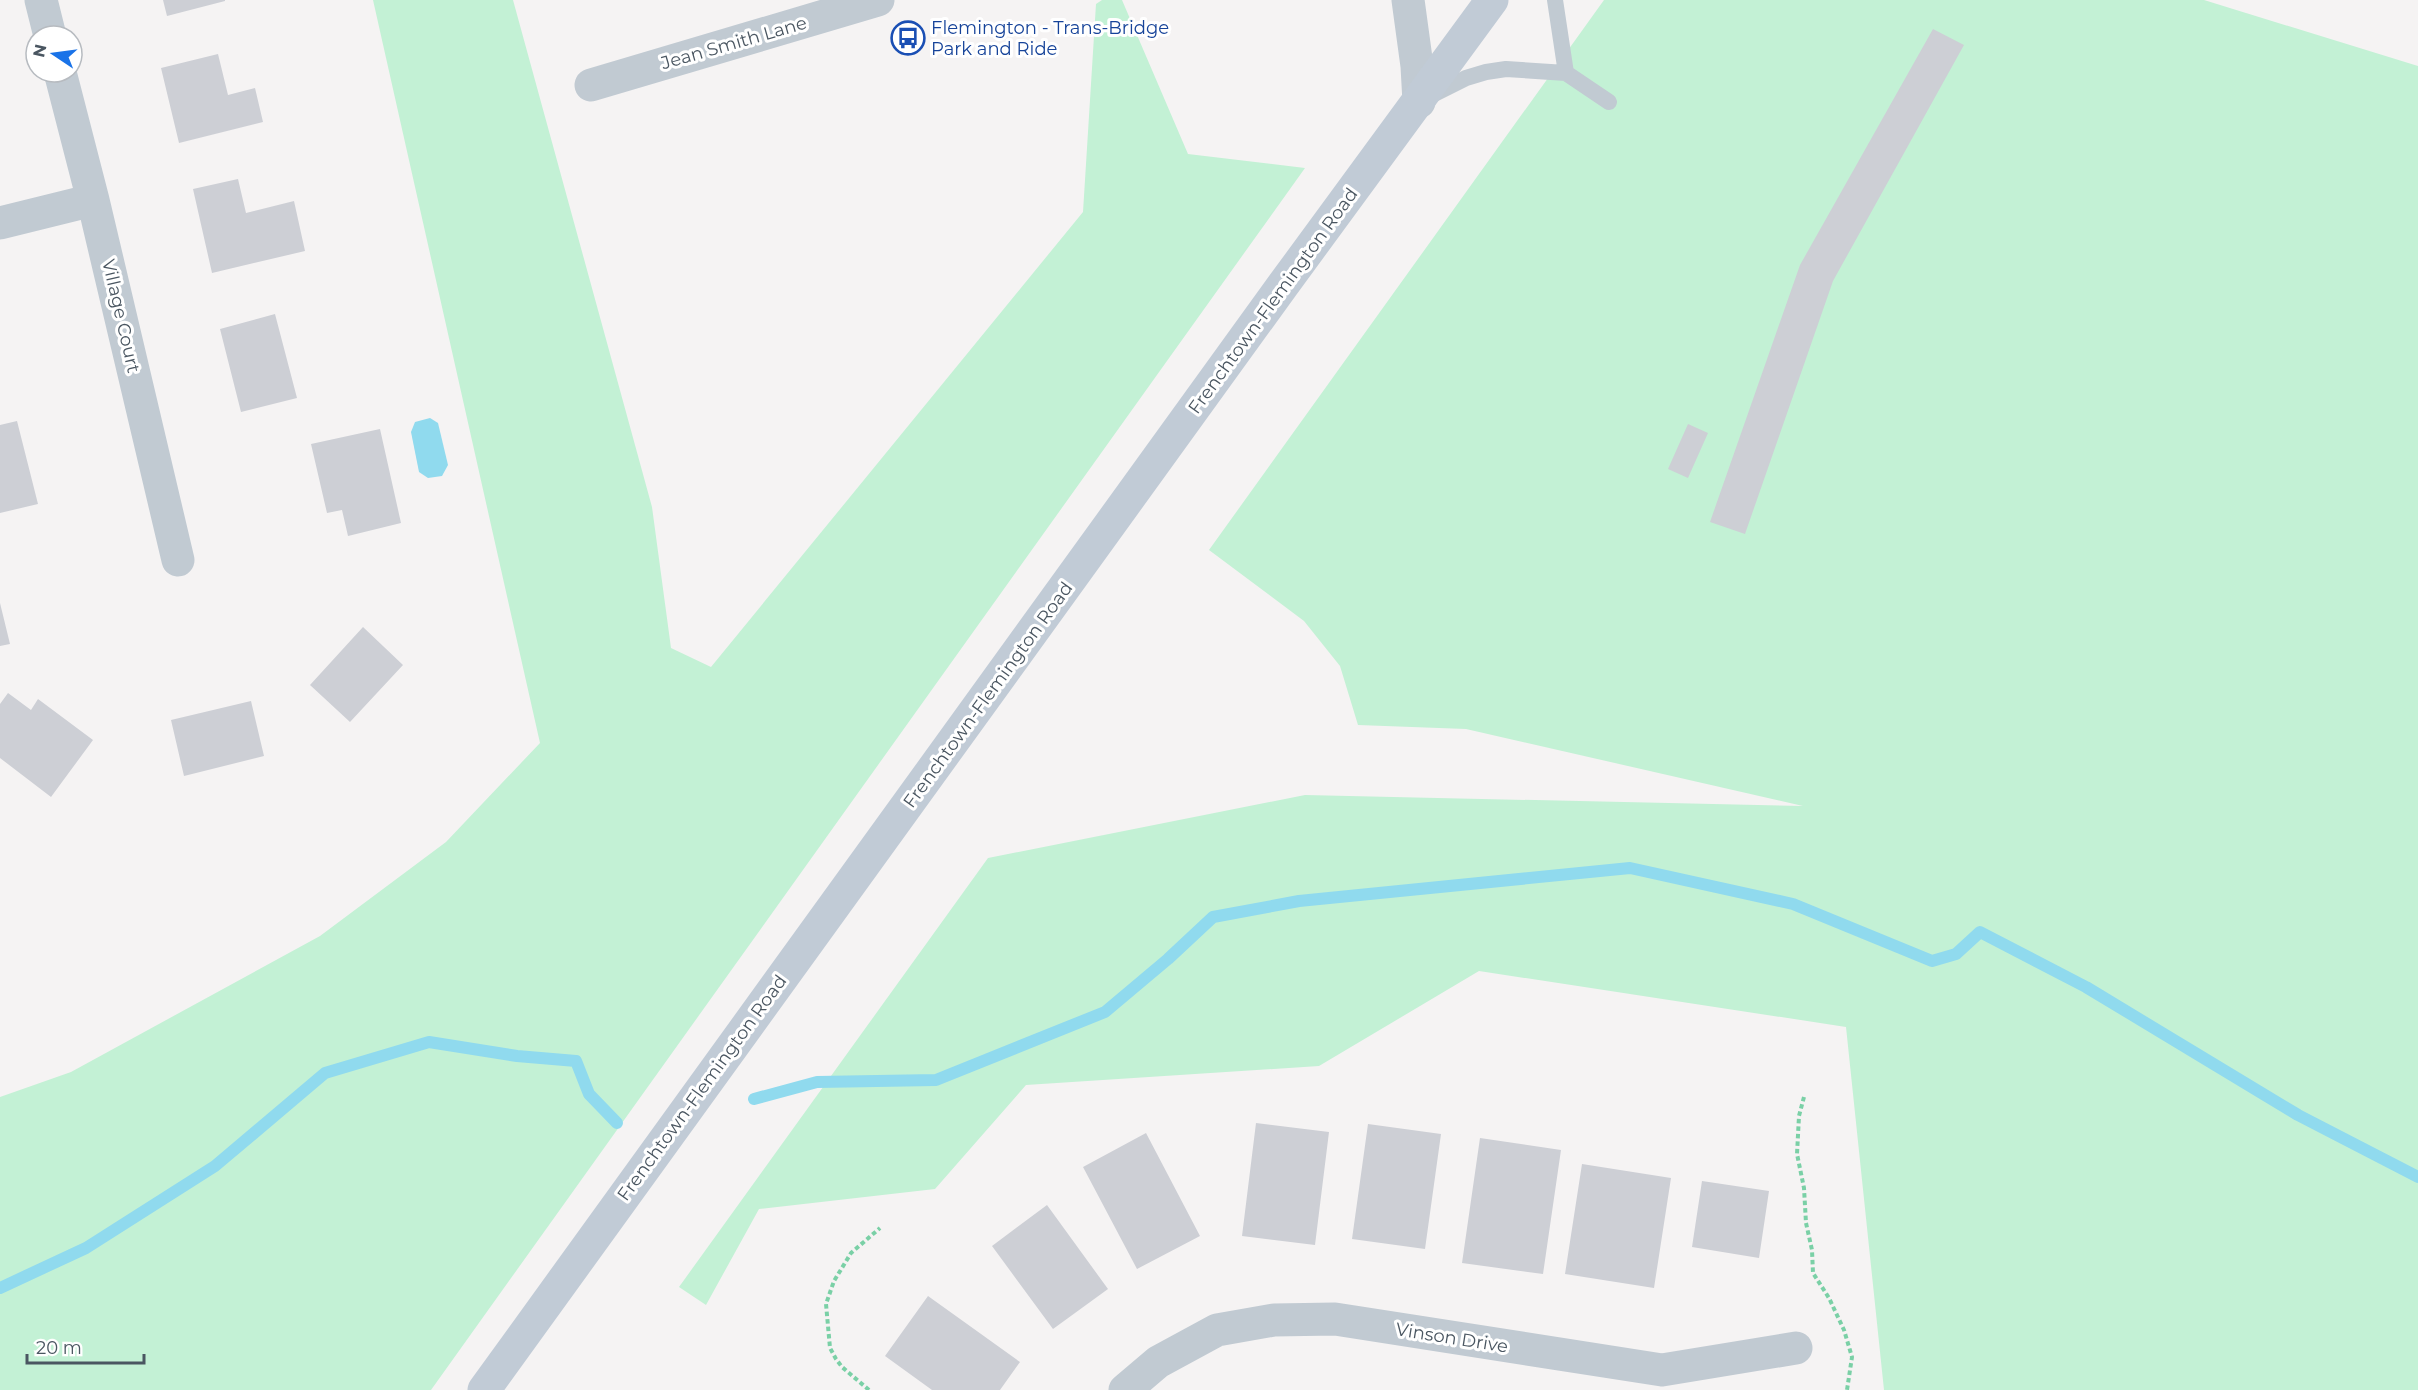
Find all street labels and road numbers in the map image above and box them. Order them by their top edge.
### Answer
street label: Jean Smith Lane [658,12,809,75]
street label: Frenchtown-Flemington Road [1184,184,1362,418]
street label: Village Court [97,257,145,375]
street label: Frenchtown-Flemington Road [899,578,1077,812]
street label: Frenchtown-Flemington Road [613,971,791,1205]
street label: Vinson Drive [1394,1318,1510,1358]

